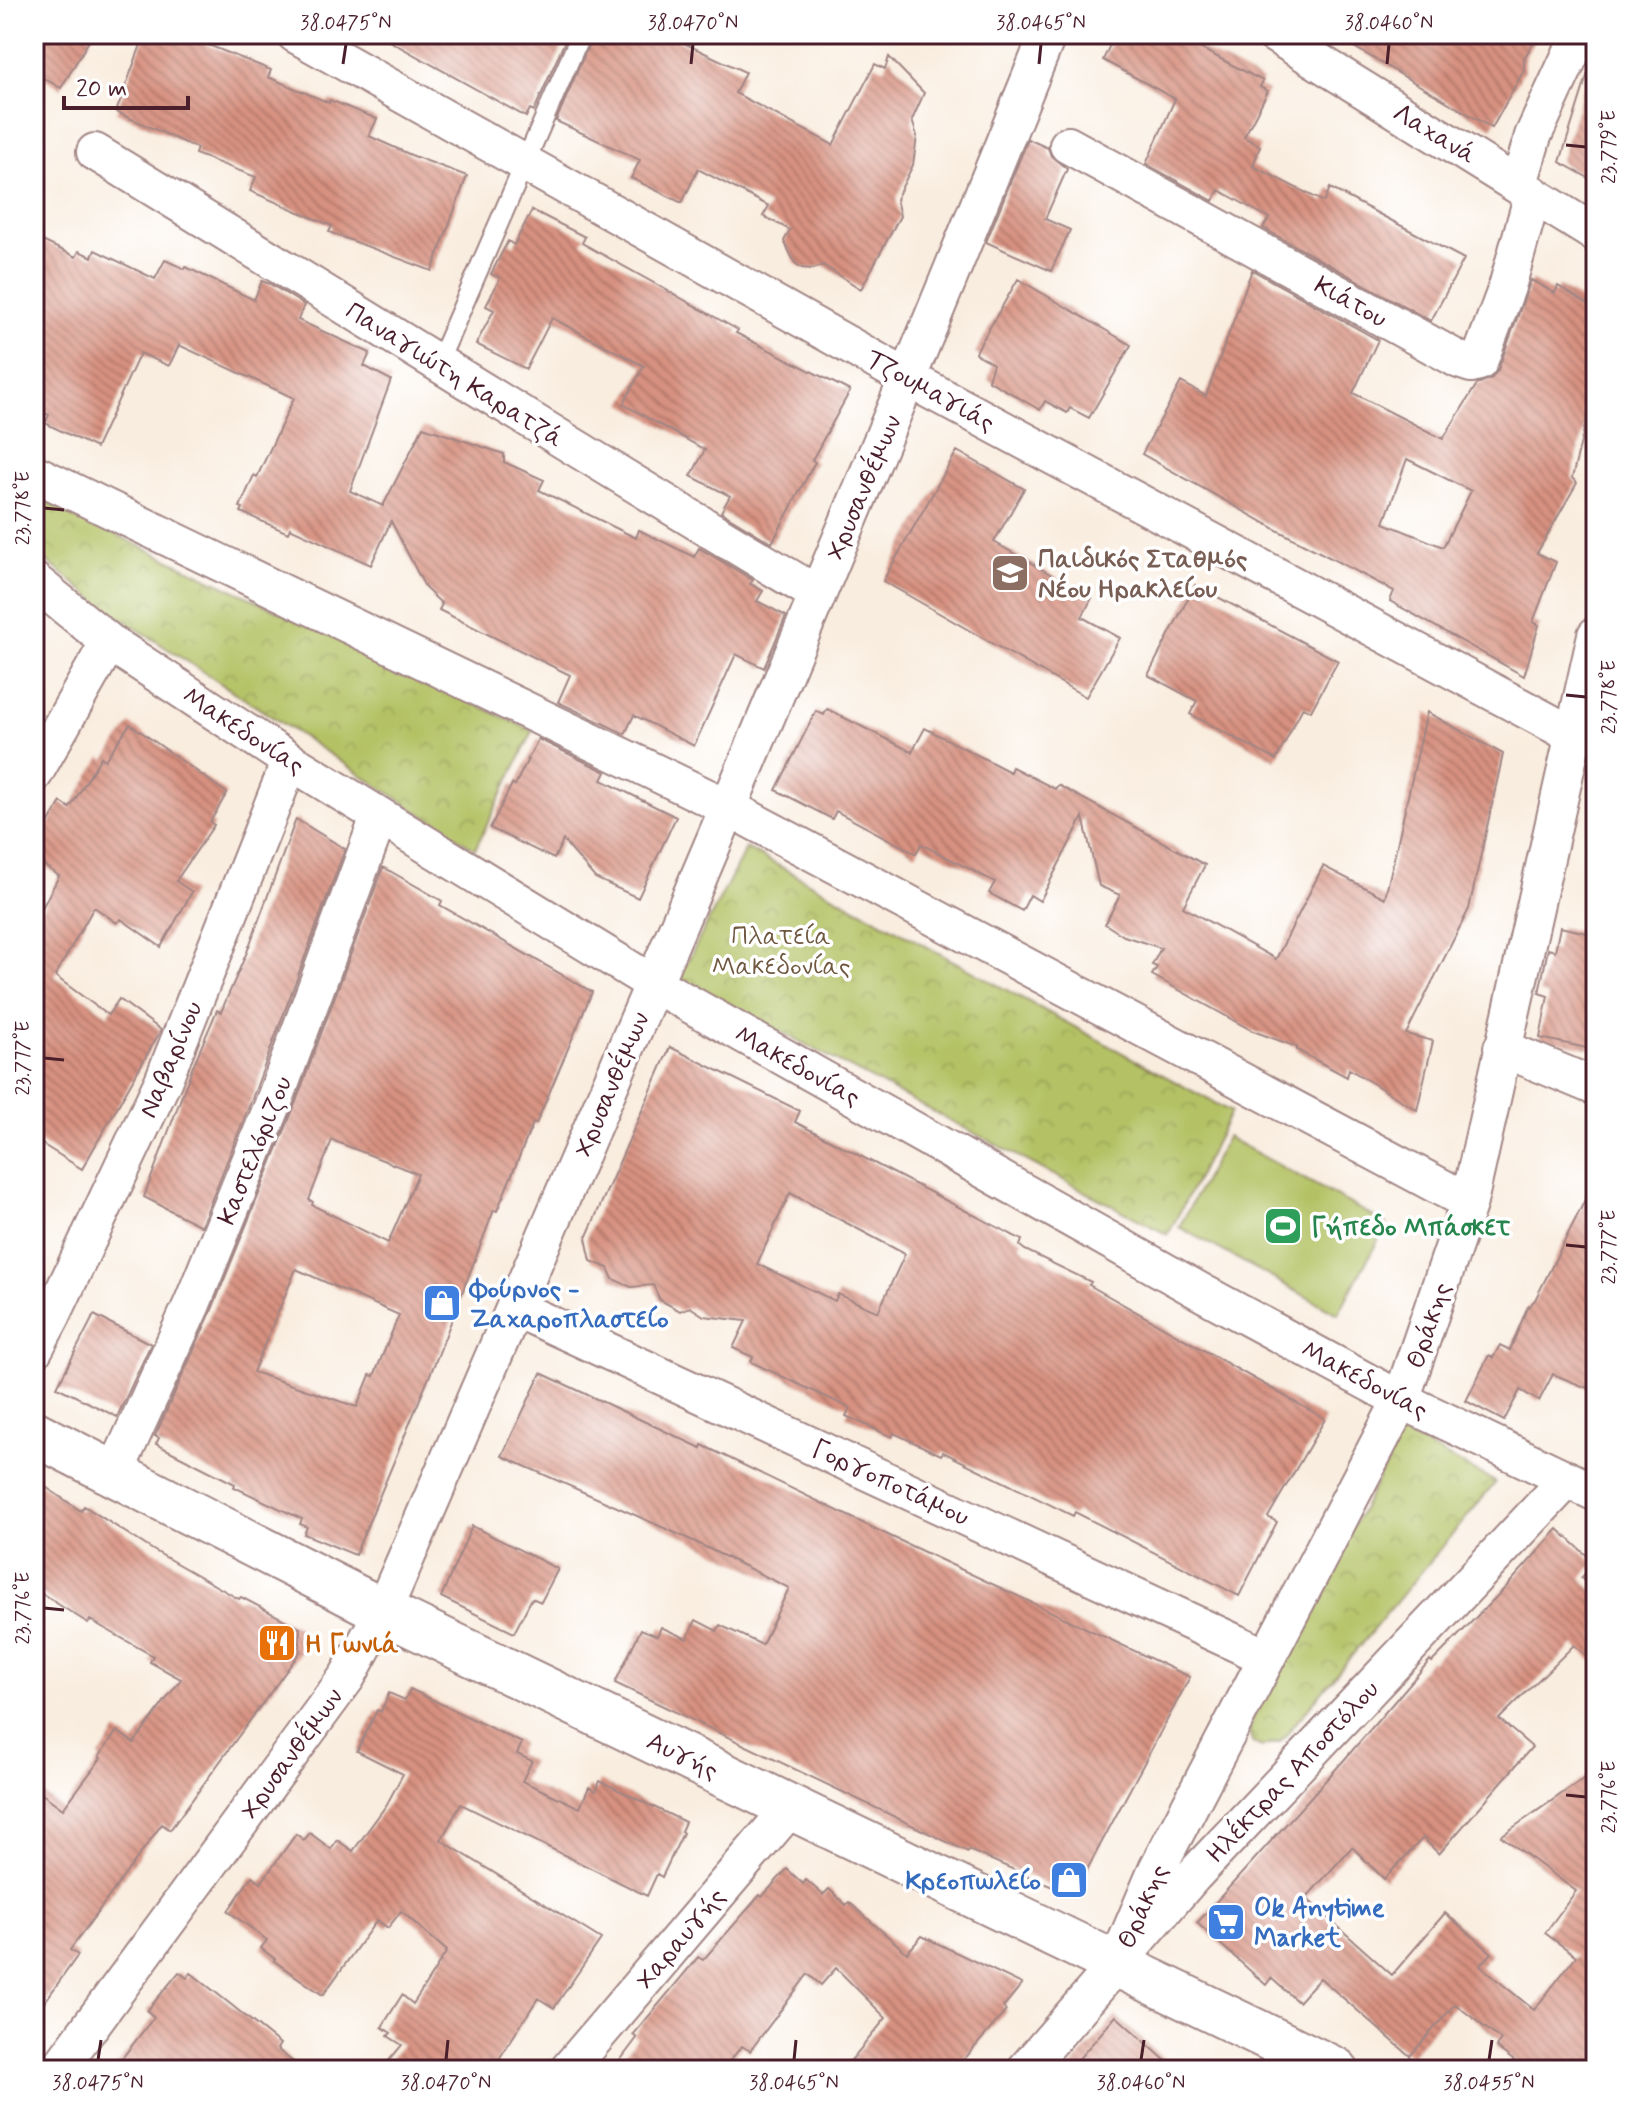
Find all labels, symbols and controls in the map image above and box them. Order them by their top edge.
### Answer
text: 38.0475°N [300,10,392,37]
text: 38.0470°N [648,10,738,37]
text: 38.0465°N [996,10,1086,37]
text: 38.0460°N [1345,10,1433,37]
scale bar [64,60,188,110]
text: 20 m [76,74,127,105]
street label: Λαχανά [1386,97,1482,173]
text: 23.779°E [1596,110,1623,184]
street label: Κιάτου [1308,269,1393,337]
street label: Παναγιώτη Καρατζά [339,295,569,457]
street label: Τζουμαγιάς [860,342,1000,441]
street label: Χρυσανθέμων [819,410,911,565]
text: 23.778°E [10,471,37,545]
place label: Παιδικός Σταθμός Νέου Ηρακλείου [1038,543,1247,607]
school or university icon: Παιδικός Σταθμός Νέου Ηρακλείου [989,552,1031,594]
text: 23.778°E [1596,660,1623,734]
street label: Μακεδονίας [175,680,310,784]
park label: Πλατεία Μακεδονίας [712,920,850,984]
street label: Ναβαρίνου [132,996,212,1123]
street label: Χρυσανθέμων [567,1007,659,1162]
street label: Μακεδονίας [728,1018,866,1115]
text: 23.777°E [10,1021,37,1095]
street label: Καστελόριζου [211,1071,301,1230]
sports icon: Γήπεδο Μπάσκετ [1262,1205,1304,1247]
text: 23.777°E [1596,1210,1623,1284]
place label: Γήπεδο Μπάσκετ [1311,1211,1510,1245]
place label: Φούρνος - Ζαχαροπλαστείο [468,1273,669,1337]
street label: Θράκης [1399,1278,1460,1373]
shop icon: Φούρνος - Ζαχαροπλαστείο [421,1282,463,1324]
street label: Μακεδονίας [1295,1333,1433,1428]
street label: Γοργοποτάμου [806,1433,974,1535]
text: 23.776°E [10,1571,37,1645]
restaurant icon: Η Γωνιά [256,1622,298,1664]
place label: Η Γωνιά [305,1628,399,1662]
street label: Ηλέκτρας Αποστόλου [1200,1674,1387,1871]
street label: Χρυσανθέμων [234,1682,352,1827]
street label: Αυγής [641,1725,724,1789]
text: 23.776°E [1596,1760,1623,1834]
shop icon: Κρεοπωλείο [1048,1859,1090,1901]
street label: Θράκης [1110,1859,1177,1954]
place label: Κρεοπωλείο [906,1865,1041,1899]
street label: Χαραυγής [629,1881,734,1997]
place label: Ok Anytime Market [1254,1892,1385,1956]
supermarket icon: Ok Anytime Market [1205,1901,1247,1943]
text: 38.0475°N [52,2070,144,2097]
text: 38.0470°N [401,2070,491,2097]
text: 38.0465°N [749,2070,839,2097]
text: 38.0460°N [1097,2070,1185,2097]
text: 38.0455°N [1443,2070,1535,2097]

